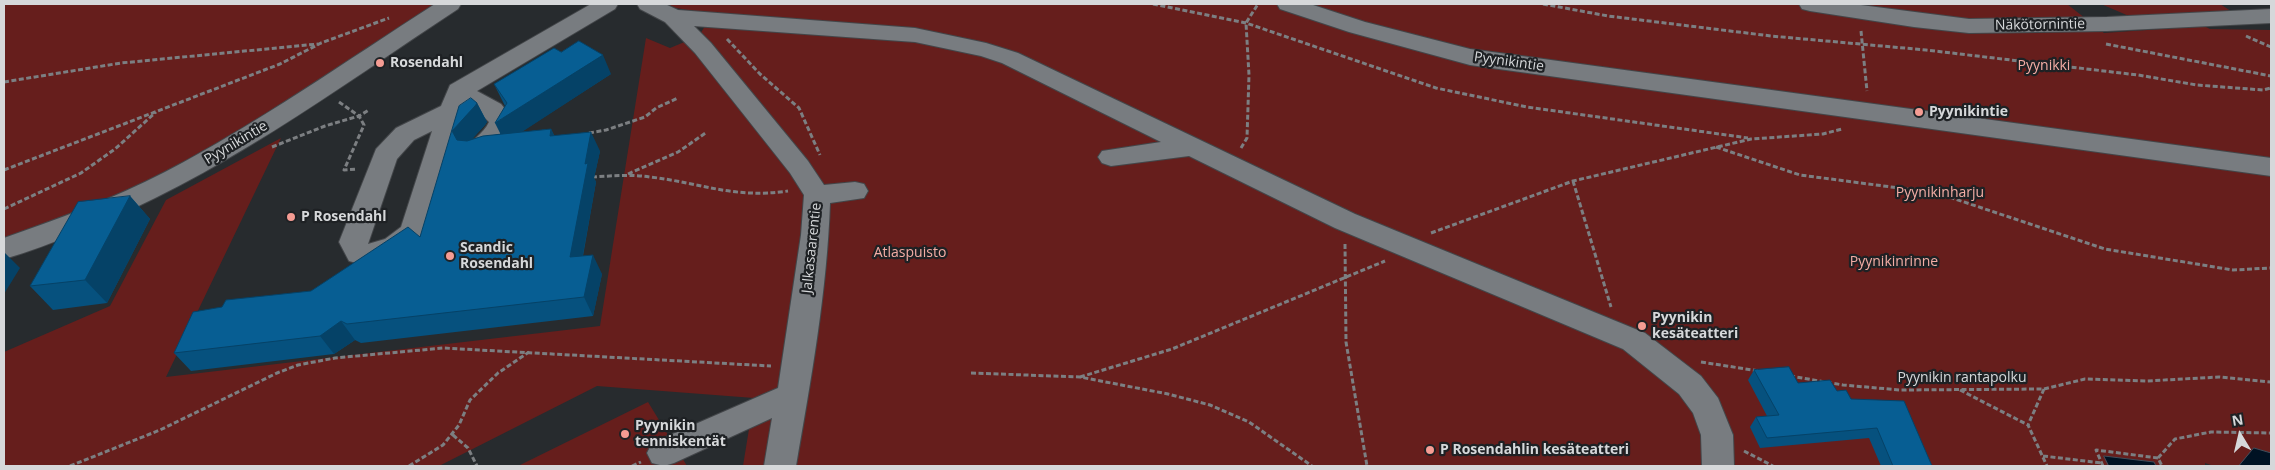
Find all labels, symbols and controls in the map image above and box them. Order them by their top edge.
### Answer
street label: Näkötornintie [1995,16,2085,34]
street label: Pyynikintie [1473,49,1545,75]
place label: Rosendahl [390,55,463,71]
marker: Rosendahl [374,57,386,69]
park label: Pyynikki [2018,58,2070,74]
place label: Pyynikintie [1929,104,2008,120]
marker: Pyynikintie [1913,106,1925,118]
street label: Pyynikintie [201,118,271,168]
park label: Pyynikinharju [1896,185,1984,201]
street label: Jalkasaarentie [799,202,825,294]
place label: P Rosendahl [301,209,387,225]
marker: P Rosendahl [285,211,297,223]
place label: Scandic Rosendahl [460,240,533,272]
park label: Atlaspuisto [874,245,946,261]
marker: Scandic Rosendahl [444,250,456,262]
park label: Pyynikinrinne [1850,254,1938,270]
place label: Pyynikin kesäteatteri [1652,310,1738,342]
marker: Pyynikin kesäteatteri [1636,320,1648,332]
street label: Pyynikin rantapolku [1897,370,2027,386]
text: N [2230,409,2245,430]
north arrow [2215,410,2265,460]
place label: Pyynikin tenniskentät [635,418,726,451]
marker: Pyynikin tenniskentät [619,428,631,440]
place label: P Rosendahlin kesäteatteri [1440,442,1629,458]
marker: P Rosendahlin kesäteatteri [1424,444,1436,456]

